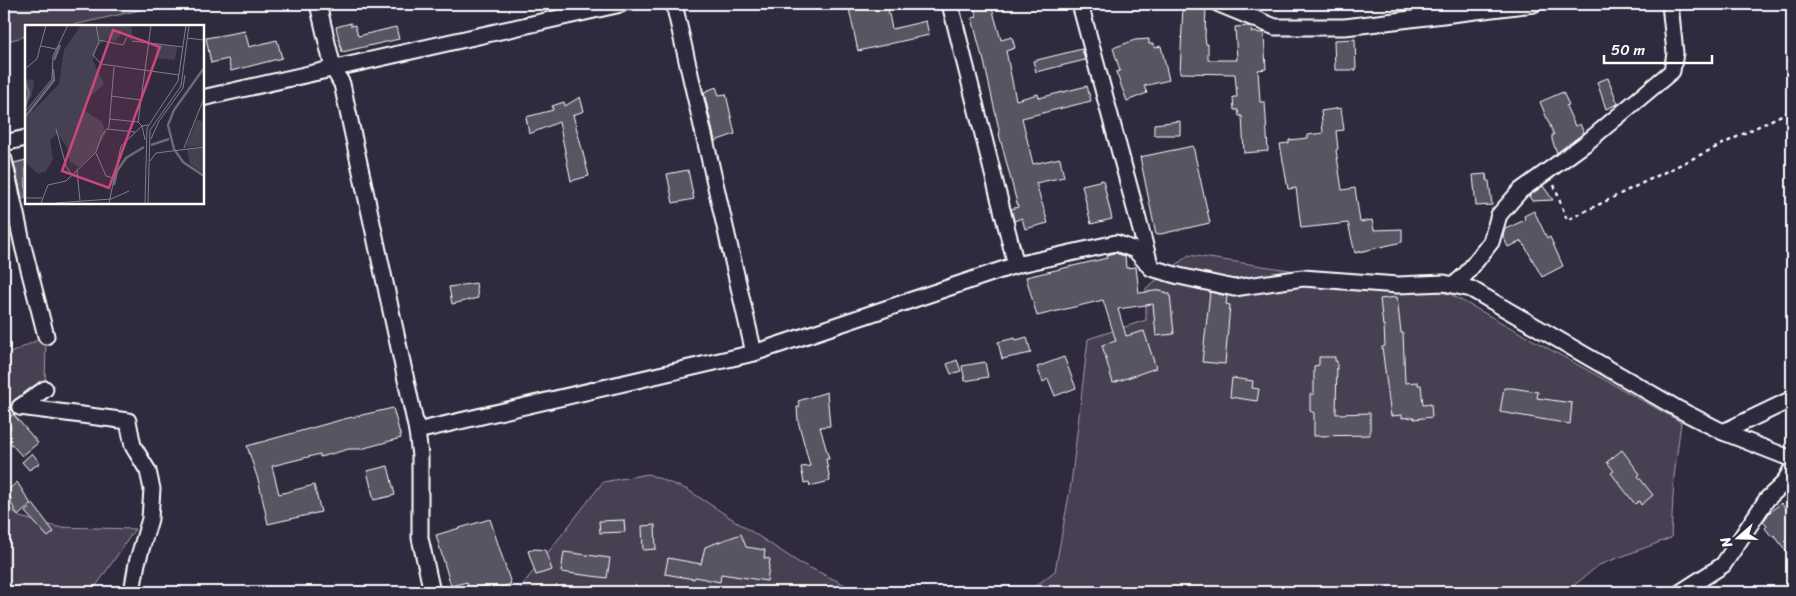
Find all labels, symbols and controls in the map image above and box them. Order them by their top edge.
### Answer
inset map [25,25,204,204]
scale bar [1604,32,1711,64]
text: 50 m [1611,37,1646,63]
north arrow [1714,514,1764,564]
text: N [1713,533,1740,552]

